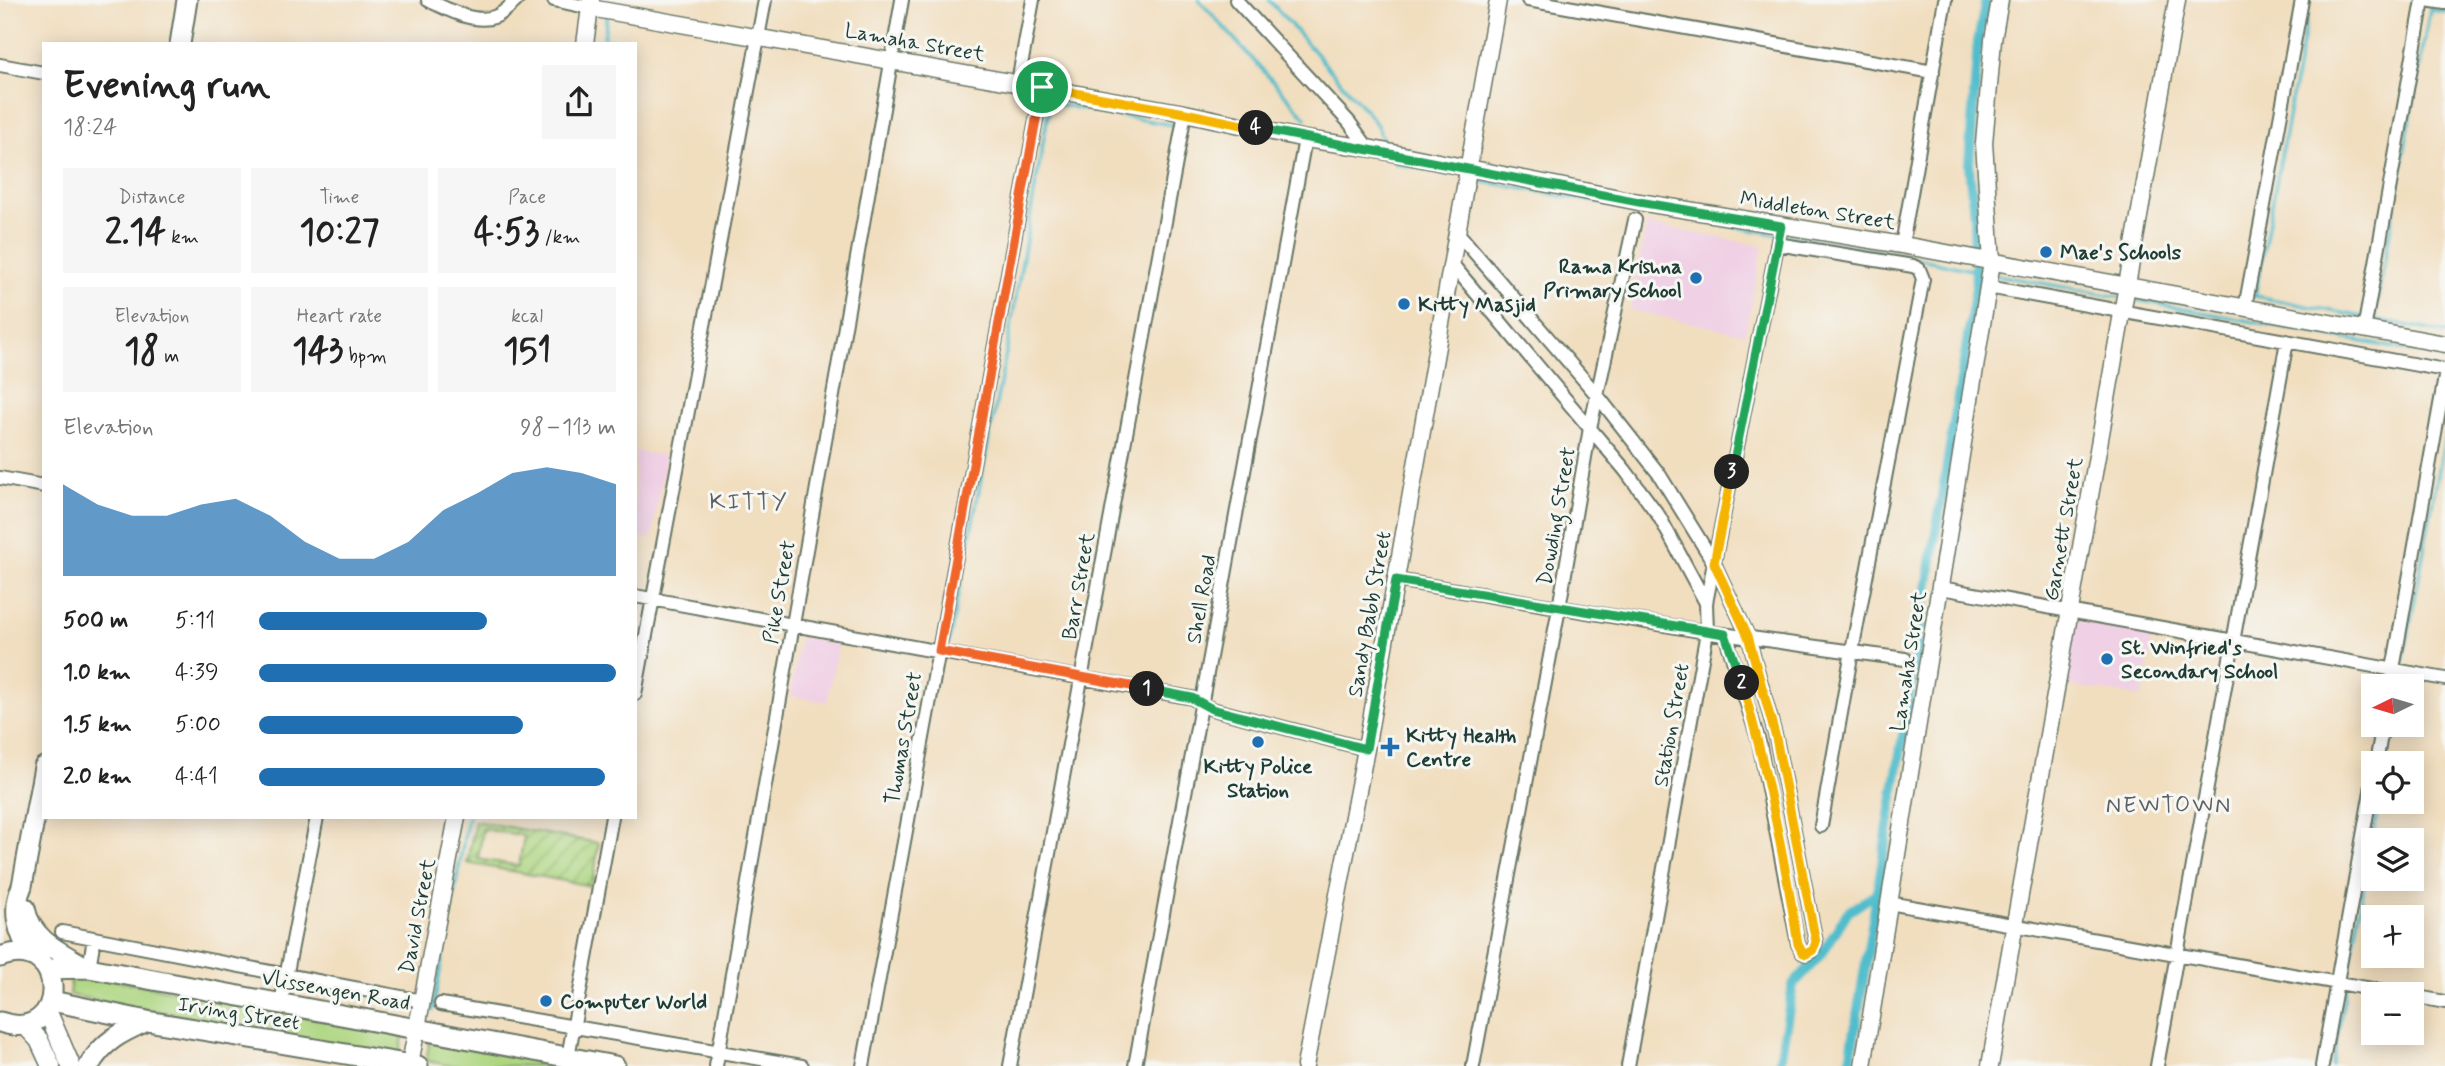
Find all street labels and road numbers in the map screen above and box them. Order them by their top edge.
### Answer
street label: Lamaha Street [843,17,988,69]
street label: Middleton Street [1738,185,1898,237]
street label: Dowding Street [1531,445,1585,588]
street label: Garnett Street [2038,455,2090,603]
street label: Sandy Babb Street [1342,529,1398,699]
street label: Barr Street [1056,530,1102,642]
street label: Pike Street [757,538,803,646]
street label: Shell Road [1180,552,1224,646]
street label: Lamaha Street [1884,588,1934,733]
street label: Station Street [1647,661,1697,789]
street label: Thomas Street [879,669,929,807]
street label: David Street [393,855,443,976]
street label: Vlissengen Road [259,964,412,1018]
street label: Irving Street [176,991,302,1037]

